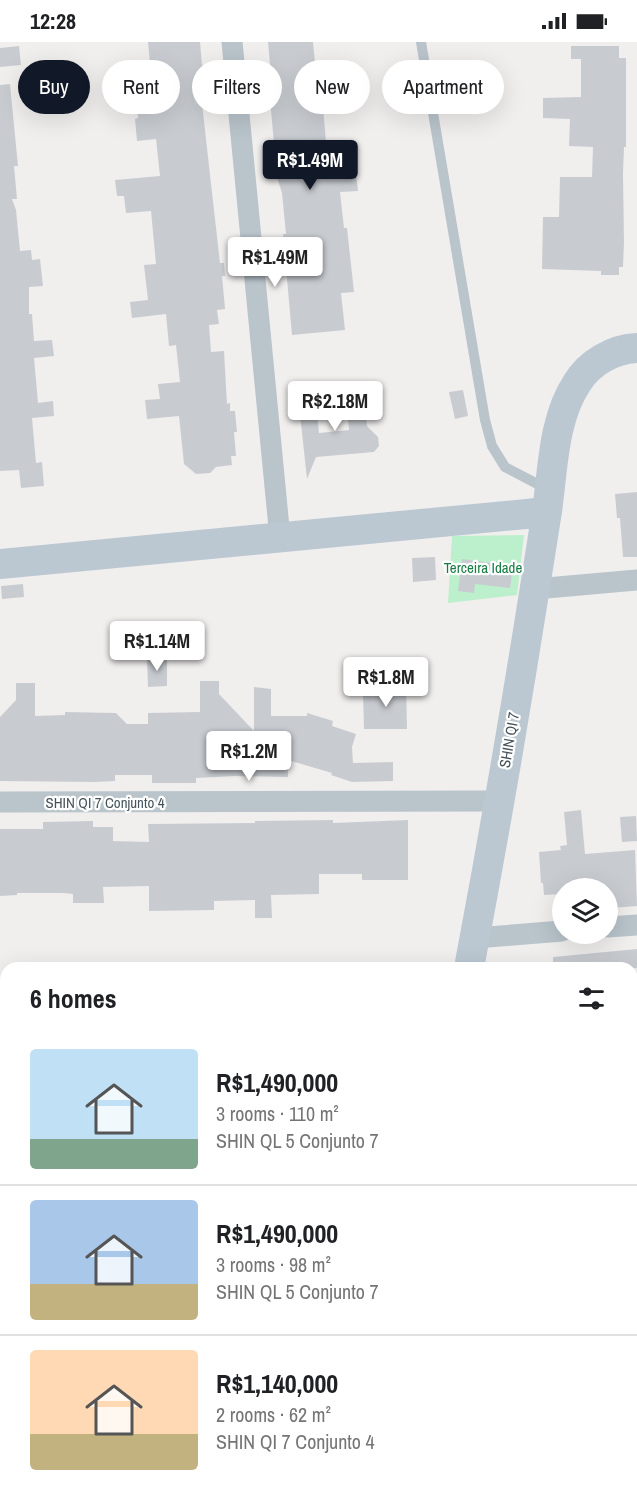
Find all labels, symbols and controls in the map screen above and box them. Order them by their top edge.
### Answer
text: 12:28 [30,6,76,36]
chip: Buy [18,60,90,114]
chip: Rent [102,60,180,114]
chip: Filters [192,60,282,114]
chip: New [294,60,370,114]
chip: Apartment [382,60,504,114]
pin: R$1.49M [255,140,365,191]
text: R$1.49M [277,146,343,173]
pin: R$1.49M [220,237,330,288]
text: R$1.49M [242,243,308,270]
pin: R$2.18M [280,381,390,432]
text: R$2.18M [302,387,368,414]
park label: Terceira Idade [444,557,522,578]
pin: R$1.14M [102,621,212,672]
text: R$1.14M [124,627,190,654]
pin: R$1.8M [337,657,435,708]
text: R$1.8M [357,663,415,690]
street label: SHIN QI 7 [494,710,524,769]
pin: R$1.2M [200,731,298,782]
text: R$1.2M [220,737,278,764]
street label: SHIN QI 7 Conjunto 4 [46,792,165,813]
map controls [552,878,618,944]
button: layers [552,878,618,944]
text: 6 homes [30,981,117,1016]
icon: filters [575,982,608,1015]
text: R$1,490,000 [216,1065,338,1100]
icon: home [78,1073,150,1145]
text: 3 rooms · 110 m² [216,1100,339,1127]
text: SHIN QL 5 Conjunto 7 [216,1127,379,1154]
text: R$1,490,000 [216,1216,338,1251]
icon: home [78,1224,150,1296]
text: 3 rooms · 98 m² [216,1251,331,1278]
text: SHIN QL 5 Conjunto 7 [216,1278,379,1305]
text: R$1,140,000 [216,1366,338,1401]
icon: home [78,1374,150,1446]
text: 2 rooms · 62 m² [216,1401,331,1428]
text: SHIN QI 7 Conjunto 4 [216,1428,375,1455]

